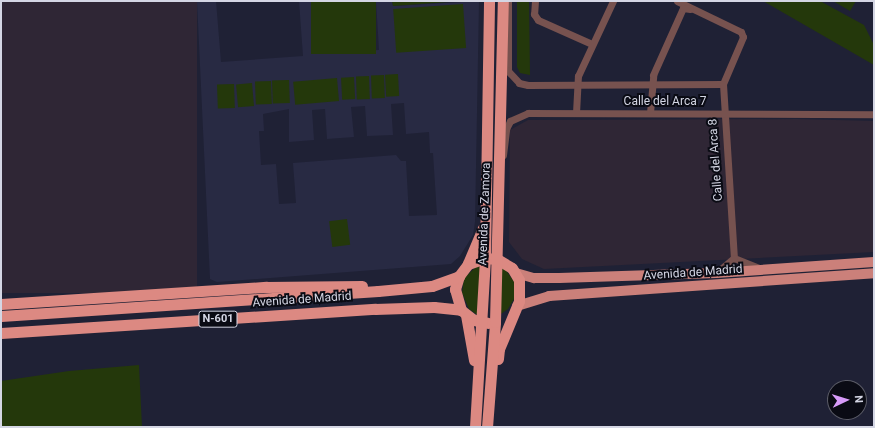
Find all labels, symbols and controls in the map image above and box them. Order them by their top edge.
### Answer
street label: Calle del Arca 7 [624,95,706,109]
street label: Calle del Arca 8 [706,118,726,202]
street label: Avenida de Zamora [476,162,494,266]
street label: Avenida de Madrid [643,262,743,284]
street label: Avenida de Madrid [252,289,352,311]
road number: N-601 [198,310,238,328]
north arrow [827,380,867,420]
text: N [852,395,865,404]

